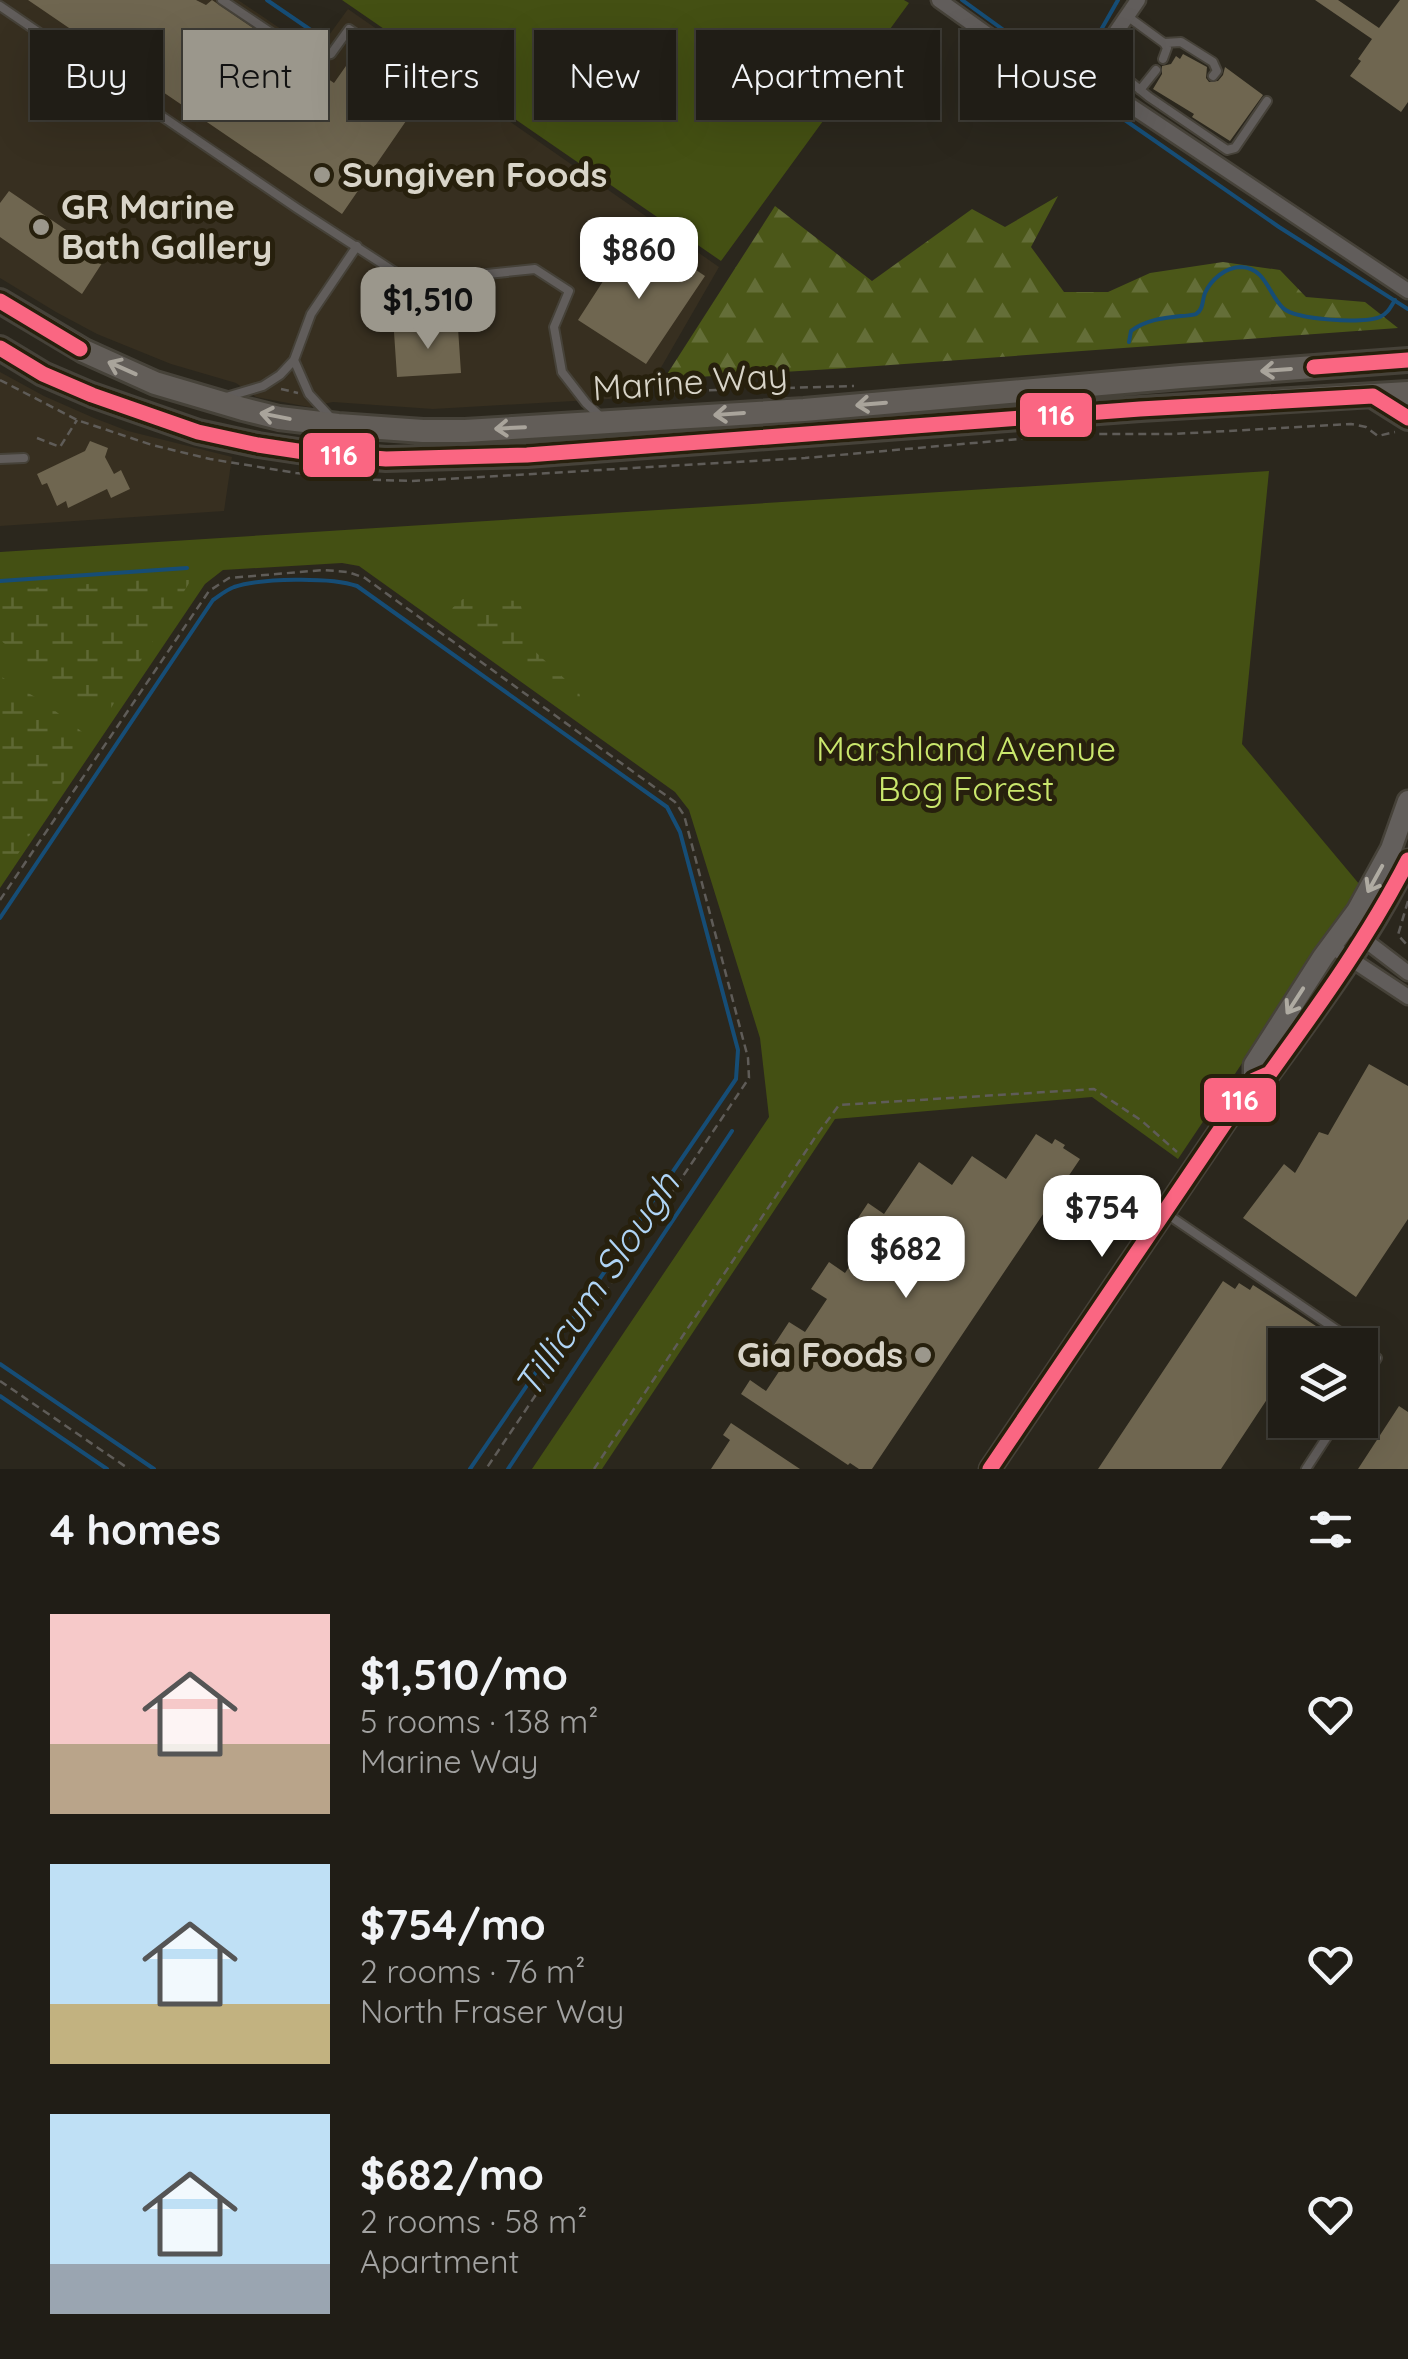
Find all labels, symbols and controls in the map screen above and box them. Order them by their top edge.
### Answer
chip: Buy [30,30,163,120]
chip: Rent [183,30,328,120]
chip: Filters [348,30,514,120]
chip: New [534,30,676,120]
chip: Apartment [696,30,940,120]
chip: House [960,30,1133,120]
place label: Sungiven Foods [342,152,607,196]
marker: Sungiven Foods [311,164,333,186]
place label: GR Marine Bath Gallery [61,184,272,268]
marker: GR Marine Bath Gallery [30,216,52,238]
pin: $860 [580,217,698,302]
text: $860 [602,229,676,269]
pin: $1,510 [347,267,509,352]
text: $1,510 [383,279,473,319]
street label: Marine Way [591,352,789,410]
one-way arrow [108,358,138,376]
one-way arrow [1260,361,1292,380]
line badge: 116 [1018,391,1094,439]
one-way arrow [855,394,887,413]
text: 116 [1037,397,1075,432]
one-way arrow [714,405,746,424]
one-way arrow [260,406,292,425]
one-way arrow [494,419,527,438]
line badge: 116 [301,431,377,479]
text: 116 [320,437,358,472]
park label: Marshland Avenue Bog Forest [816,726,1116,810]
one-way arrow [1364,864,1384,894]
one-way arrow [1285,986,1306,1015]
line badge: 116 [1202,1076,1278,1124]
text: 116 [1221,1082,1259,1117]
water label: Tillicum Slough [503,1161,690,1407]
pin: $754 [1043,1175,1161,1260]
text: $754 [1065,1187,1139,1227]
pin: $682 [847,1216,965,1301]
text: $682 [870,1228,942,1268]
map controls [1268,1328,1378,1438]
button: layers [1268,1328,1378,1438]
place label: Gia Foods [737,1332,903,1376]
marker: Gia Foods [912,1344,934,1366]
icon: filters [1303,1502,1358,1557]
text: 4 homes [50,1503,221,1556]
text: $1,510/mo [360,1648,568,1701]
icon: home [130,1654,250,1774]
icon: heart [1303,1687,1358,1742]
text: 5 rooms · 138 m² [360,1701,598,1741]
text: Marine Way [360,1741,539,1781]
text: $754/mo [360,1898,546,1951]
icon: home [130,1904,250,2024]
icon: heart [1303,1937,1358,1992]
text: 2 rooms · 76 m² [360,1951,585,1991]
text: North Fraser Way [360,1991,624,2031]
text: $682/mo [360,2148,544,2201]
icon: home [130,2154,250,2274]
icon: heart [1303,2187,1358,2242]
text: 2 rooms · 58 m² [360,2201,587,2241]
text: Apartment [360,2241,519,2281]

